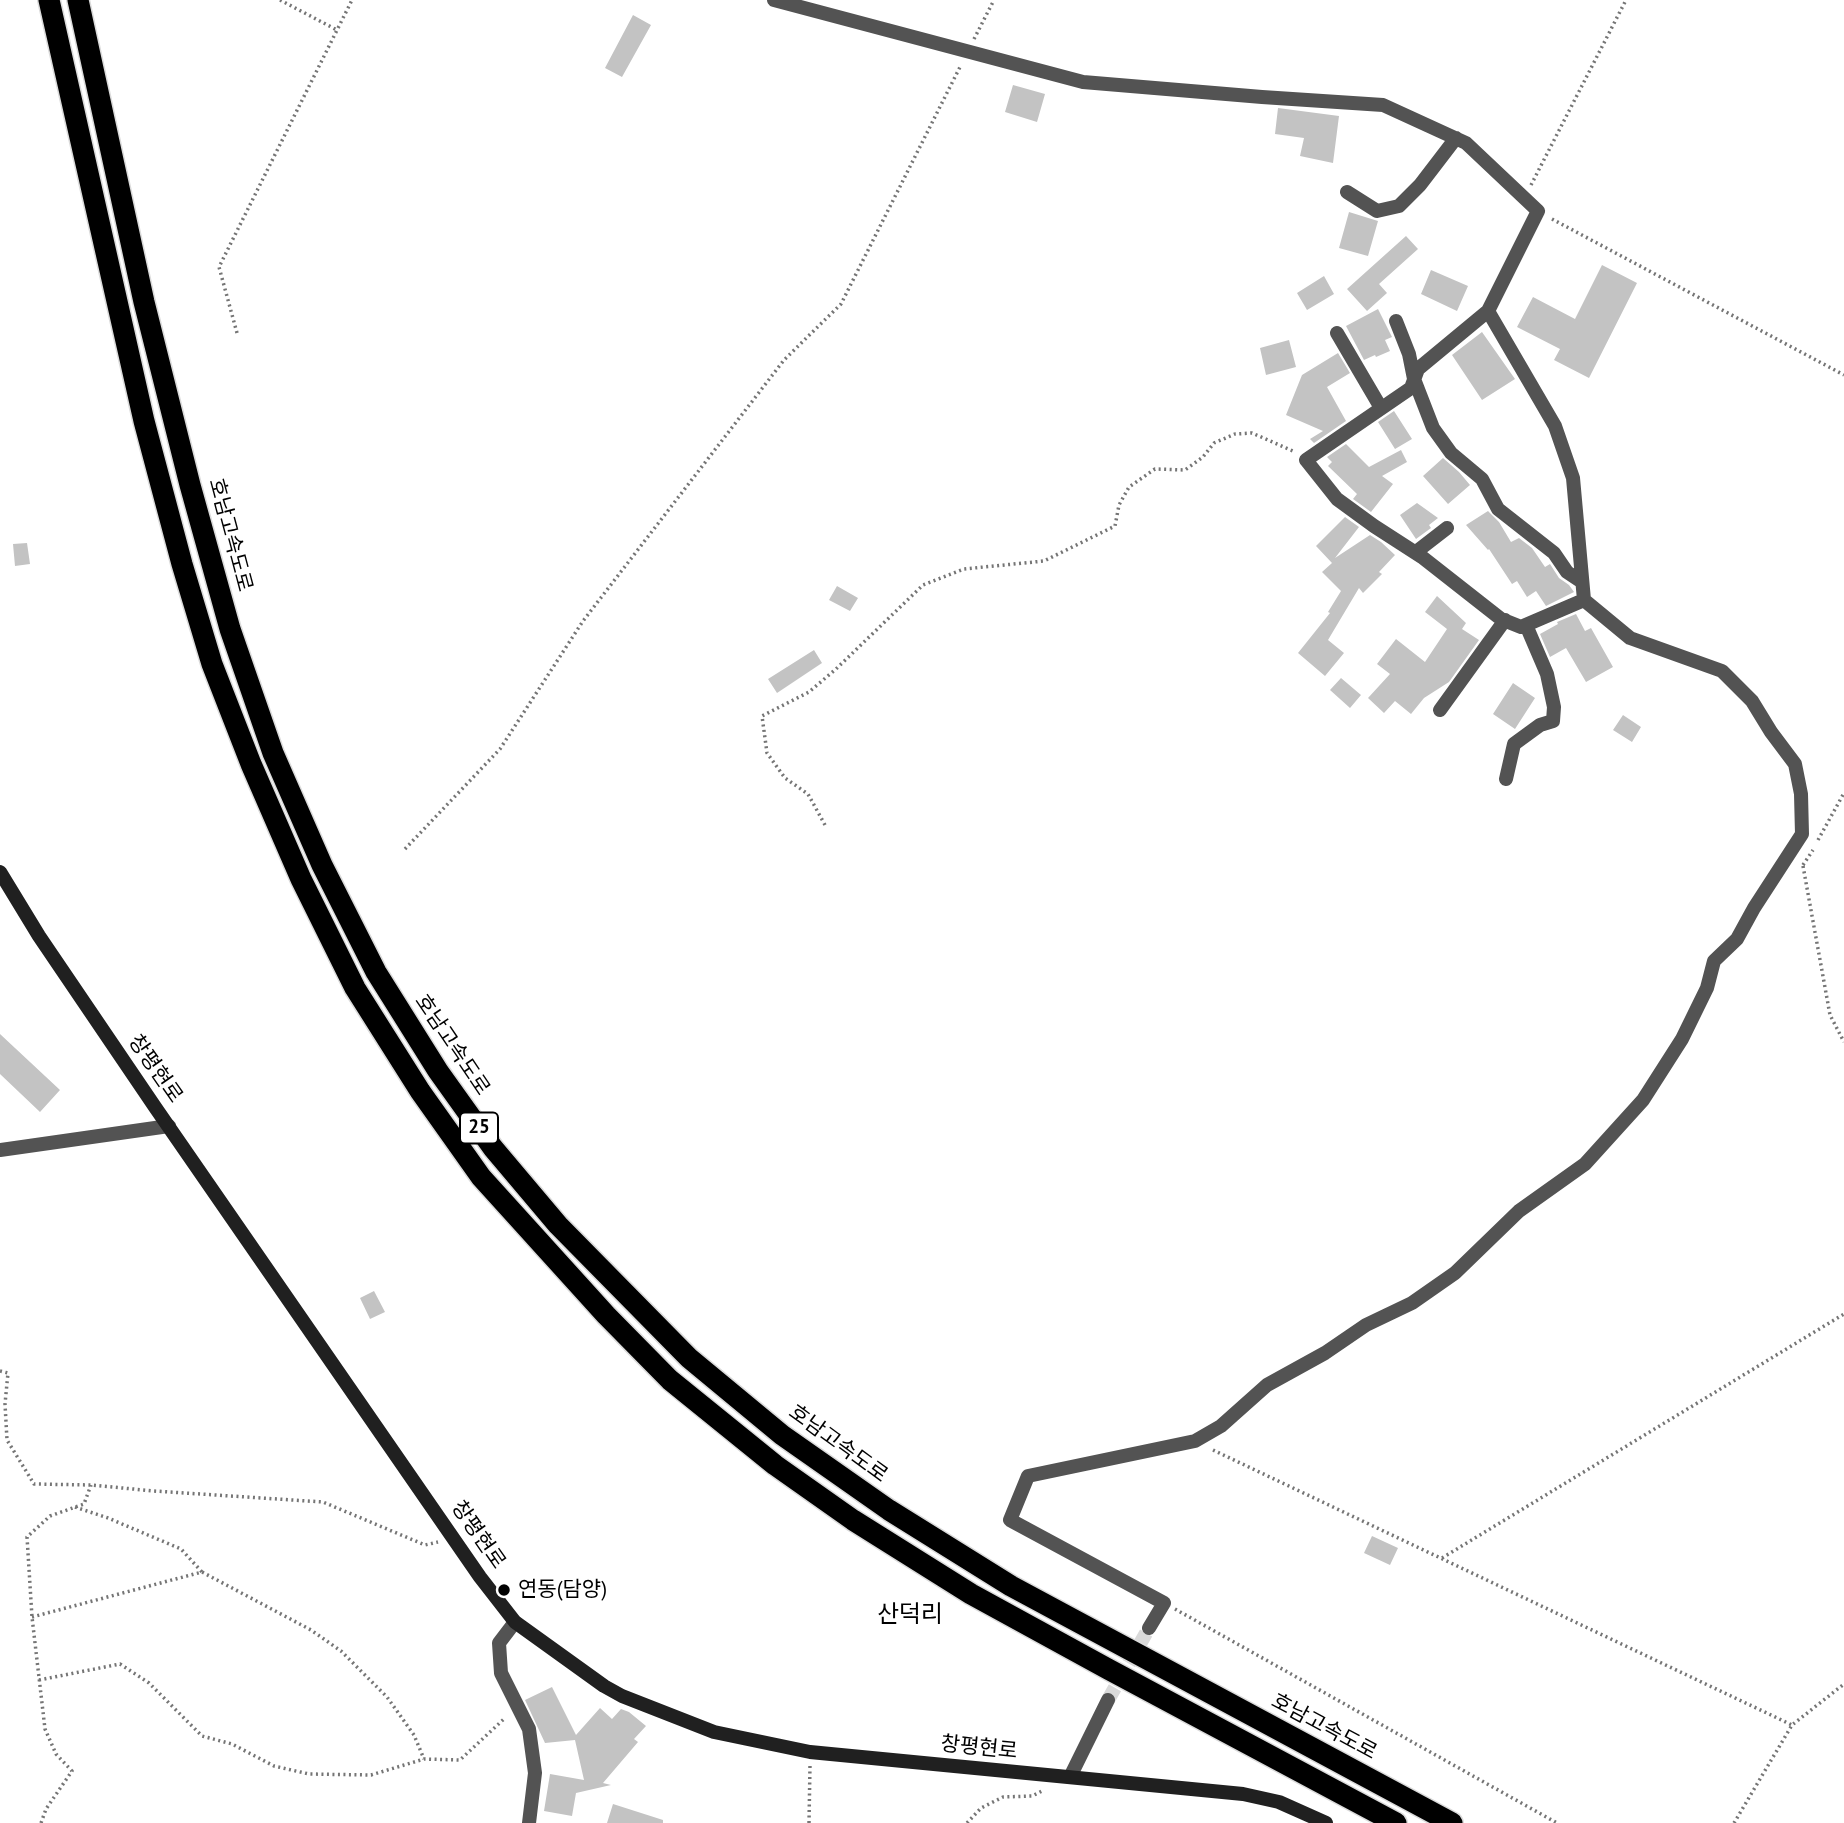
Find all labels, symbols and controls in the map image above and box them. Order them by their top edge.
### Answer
street label: 호남고속도로 [203,476,257,594]
street label: 호남고속도로 [409,990,495,1100]
street label: 창평현로 [123,1030,187,1108]
road number: 25 [460,1112,498,1144]
street label: 호남고속도로 [784,1400,892,1488]
street label: 창평현로 [446,1496,510,1574]
place label: 연동(담양) [518,1577,607,1603]
marker: 연동(담양) [496,1582,512,1598]
district label: 산덕리 [877,1601,943,1629]
street label: 호남고속도로 [1267,1689,1381,1765]
street label: 창평현로 [939,1731,1019,1765]

